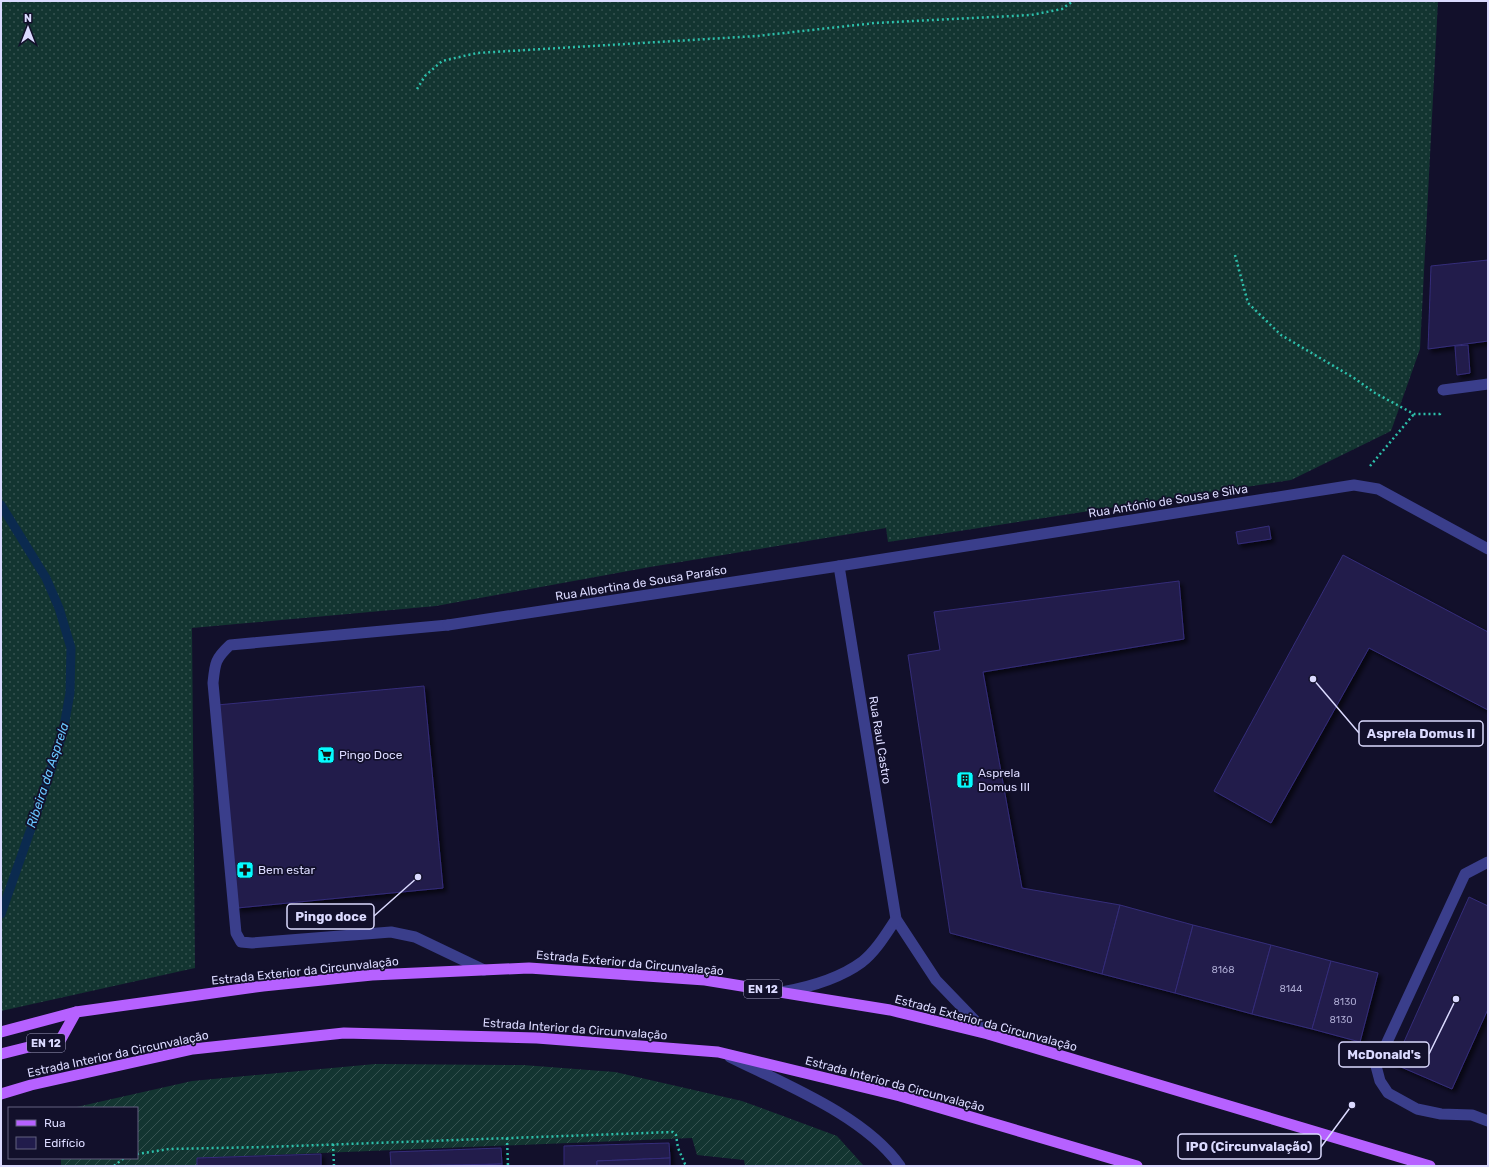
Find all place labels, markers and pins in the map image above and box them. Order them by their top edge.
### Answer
callout: Asprela Domus II [1359,721,1483,746]
supermarket icon: Pingo Doce [316,745,336,765]
place label: Pingo Doce [339,748,403,762]
place label: Asprela Domus III [978,766,1030,794]
building icon: Asprela Domus III [955,770,975,790]
pharmacy icon: Bem estar [235,860,255,880]
place label: Bem estar [258,863,315,877]
callout: Pingo doce [287,904,374,929]
callout: McDonald's [1339,1042,1429,1067]
callout: IPO (Circunvalação) [1178,1134,1321,1159]

